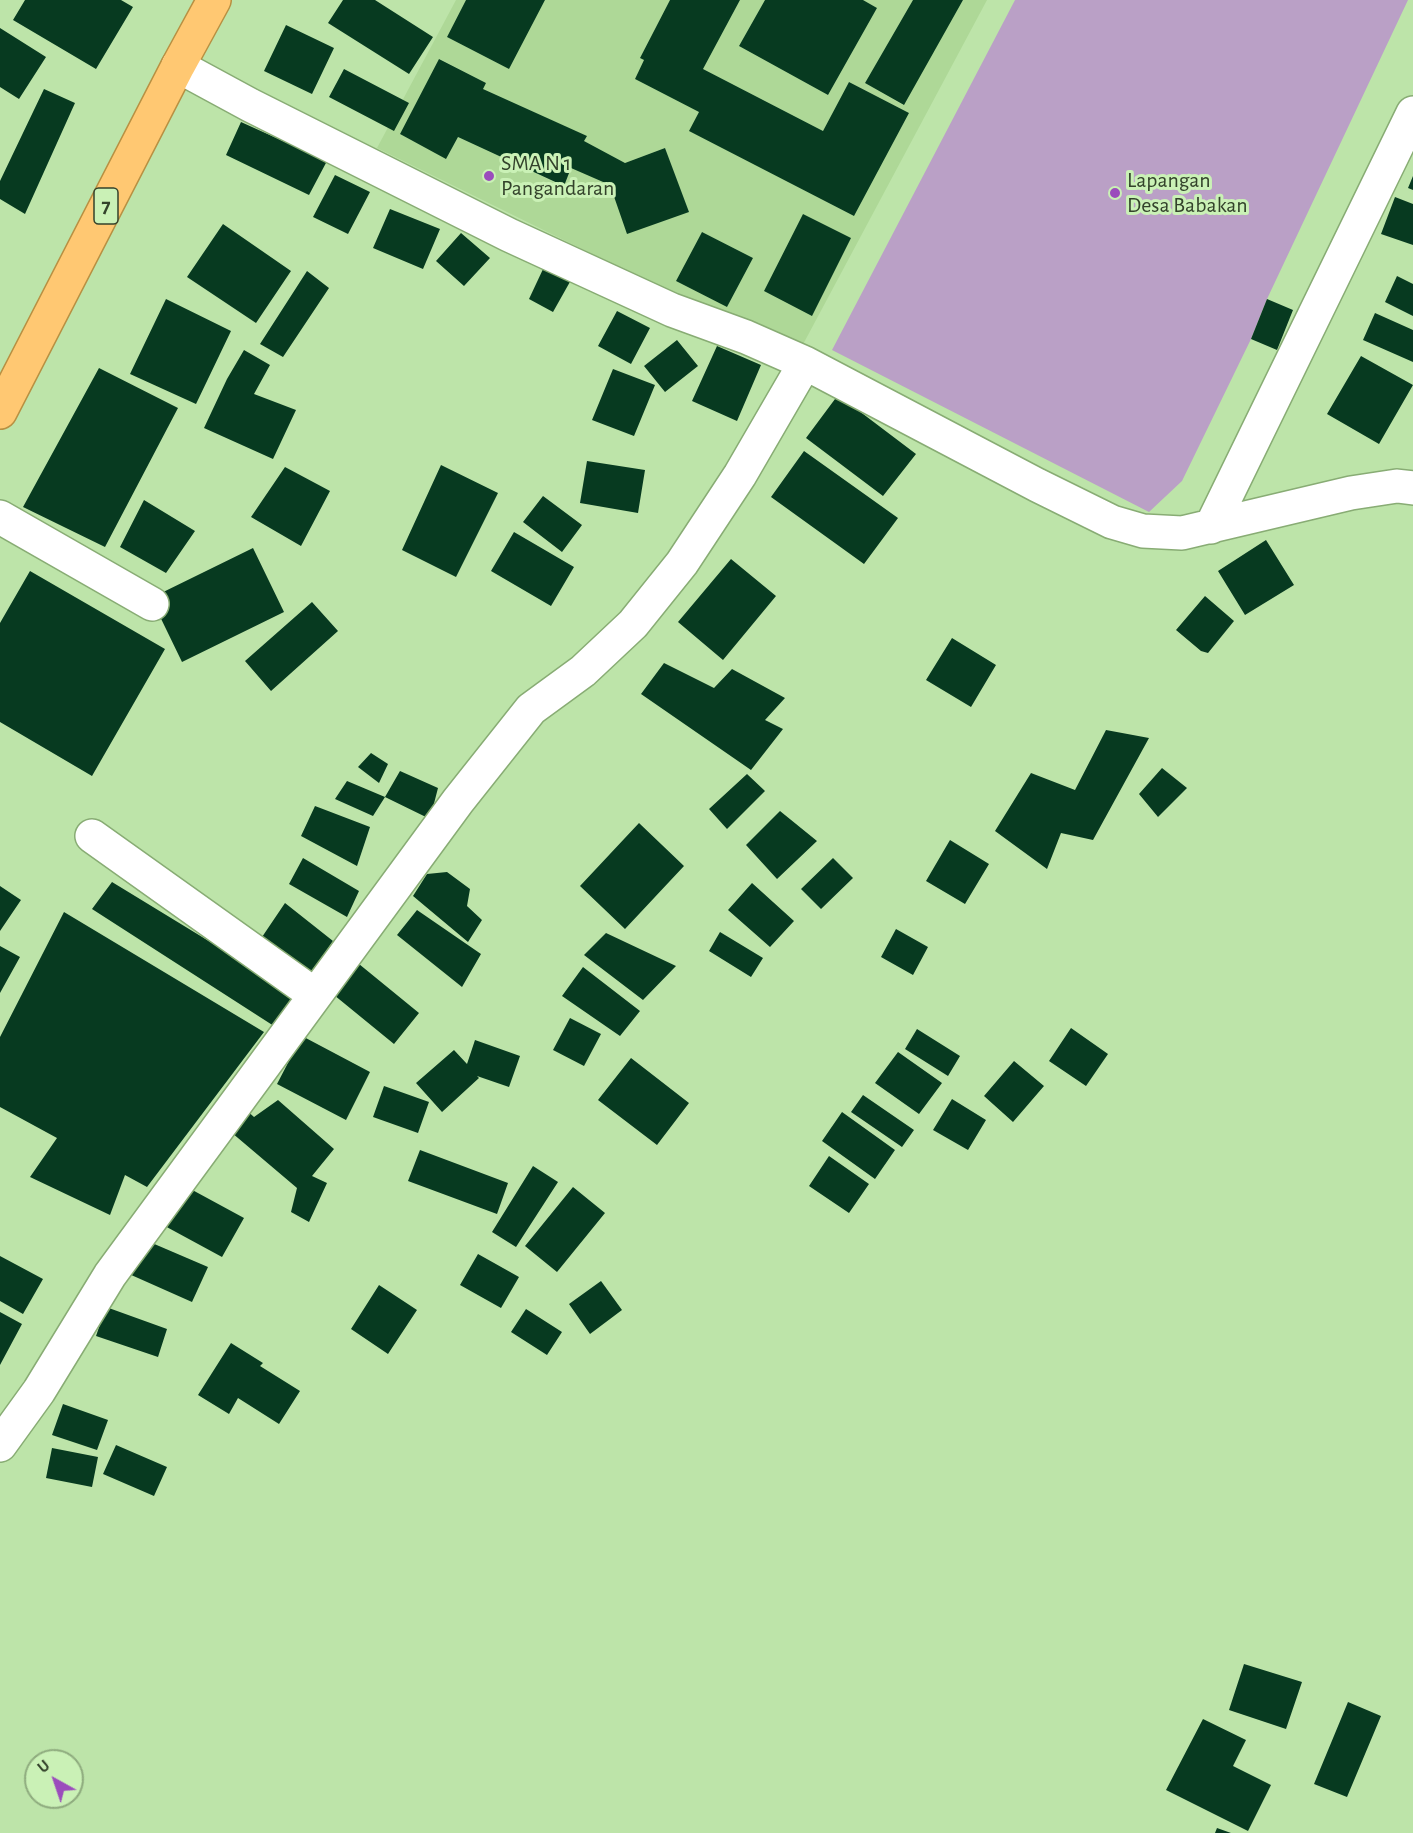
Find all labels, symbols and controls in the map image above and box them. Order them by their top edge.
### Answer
place label: SMA N 1 Pangandaran [501,150,614,202]
place label: Lapangan Desa Babakan [1127,167,1248,218]
marker: SMA N 1 Pangandaran [482,169,496,183]
marker: Lapangan Desa Babakan [1108,186,1122,200]
road number: 7 [94,188,118,224]
north arrow [24,1749,84,1809]
text: U [35,1757,53,1776]

